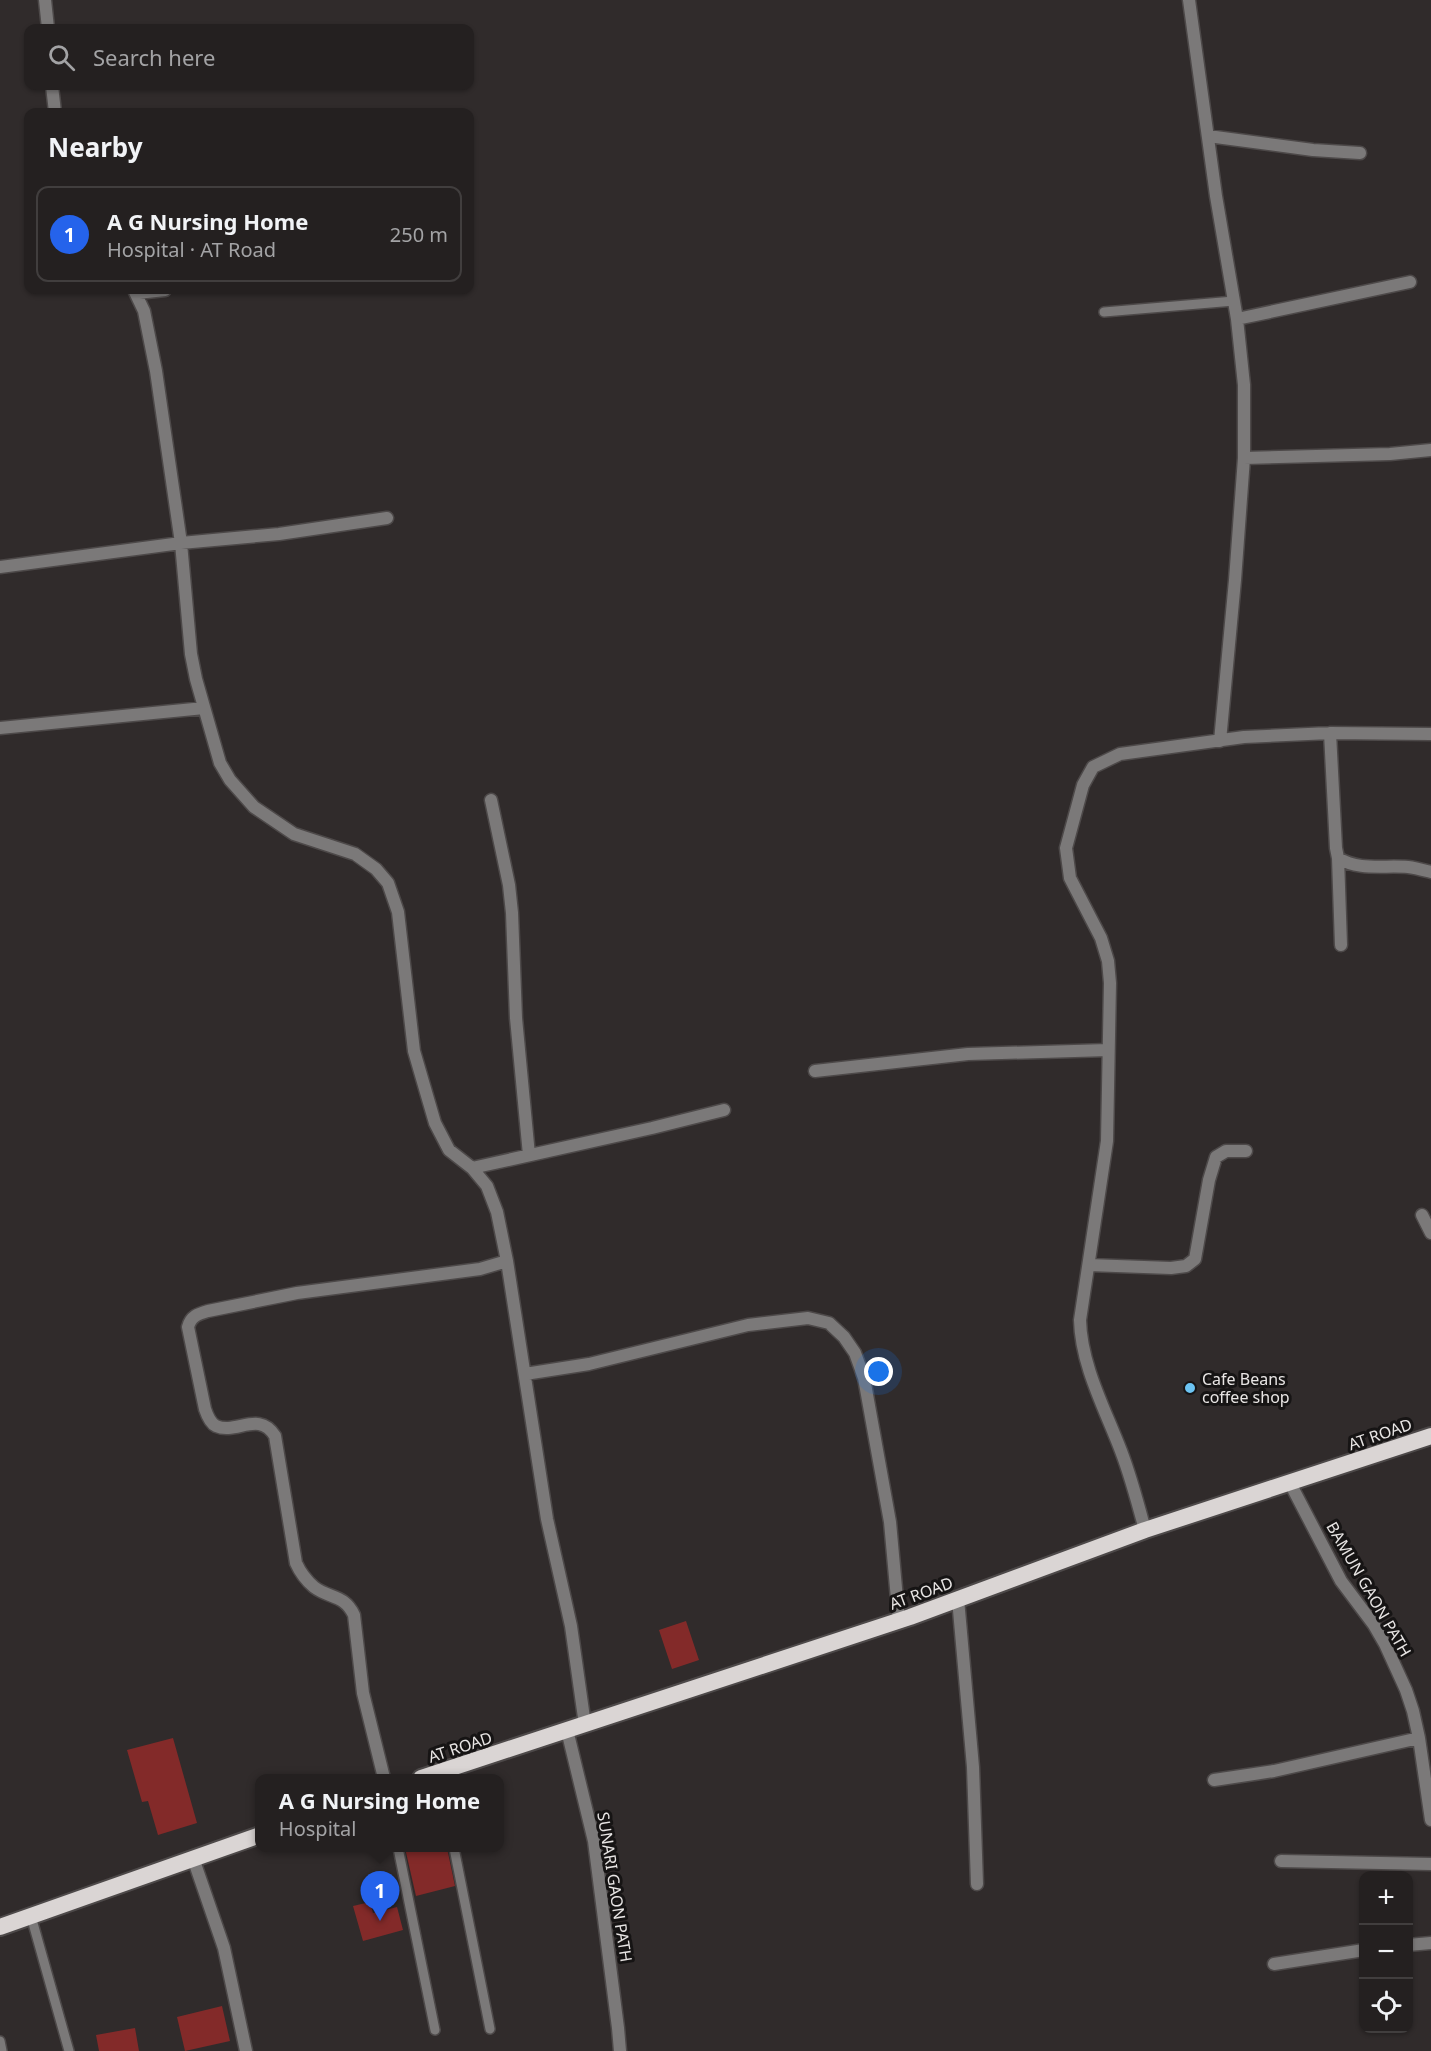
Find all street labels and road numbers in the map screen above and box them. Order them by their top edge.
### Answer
street label: AT ROAD [1345,1413,1415,1455]
street label: BAMUN GAON PATH [1321,1518,1417,1660]
street label: AT ROAD [886,1571,956,1615]
street label: AT ROAD [425,1726,495,1768]
street label: SUNARI GAON PATH [592,1810,638,1964]

